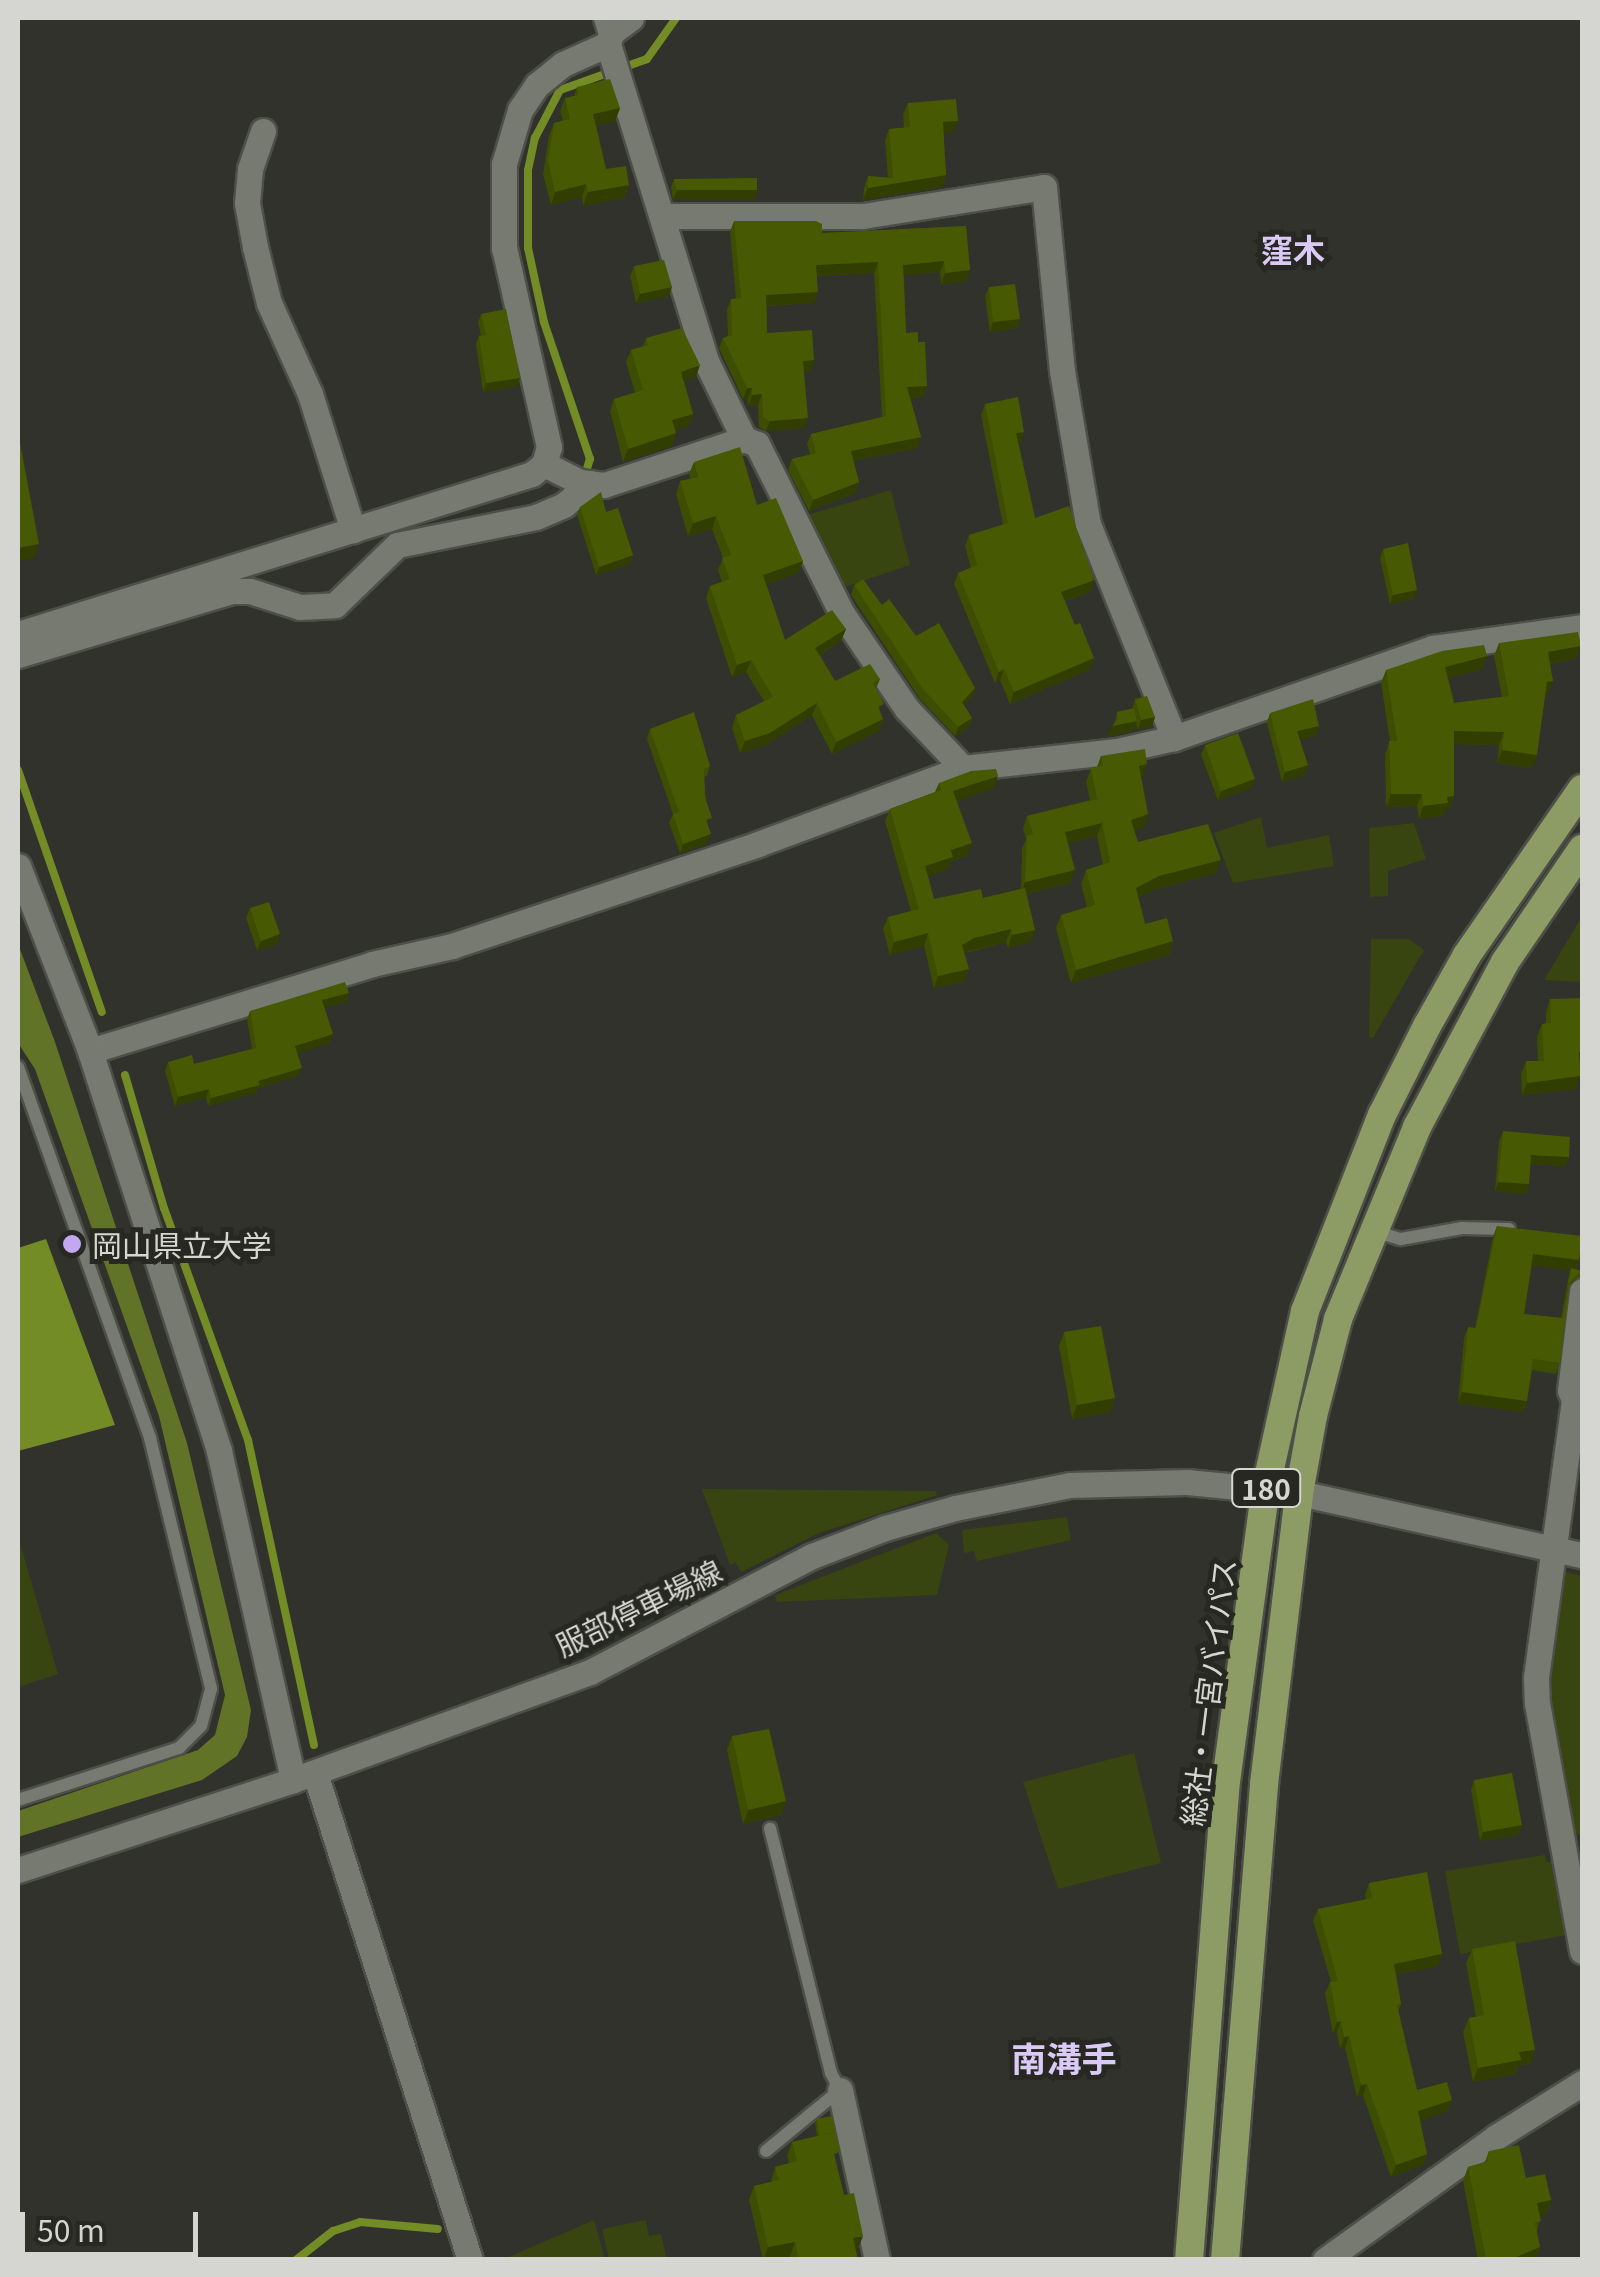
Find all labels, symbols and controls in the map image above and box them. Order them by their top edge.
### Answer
district label: 窪木 [1261,229,1325,267]
place label: 岡山県立大学 [92,1226,272,1262]
marker: 岡山県立大学 [61,1233,83,1255]
road number: 180 [1231,1465,1301,1511]
street label: 服部停車場線 [549,1551,727,1663]
street label: 総社・一宮バイパス [1173,1556,1241,1828]
district label: 南溝手 [1012,2036,1116,2078]
scale bar [25,2192,202,2254]
text: 50 m [37,2207,105,2251]

